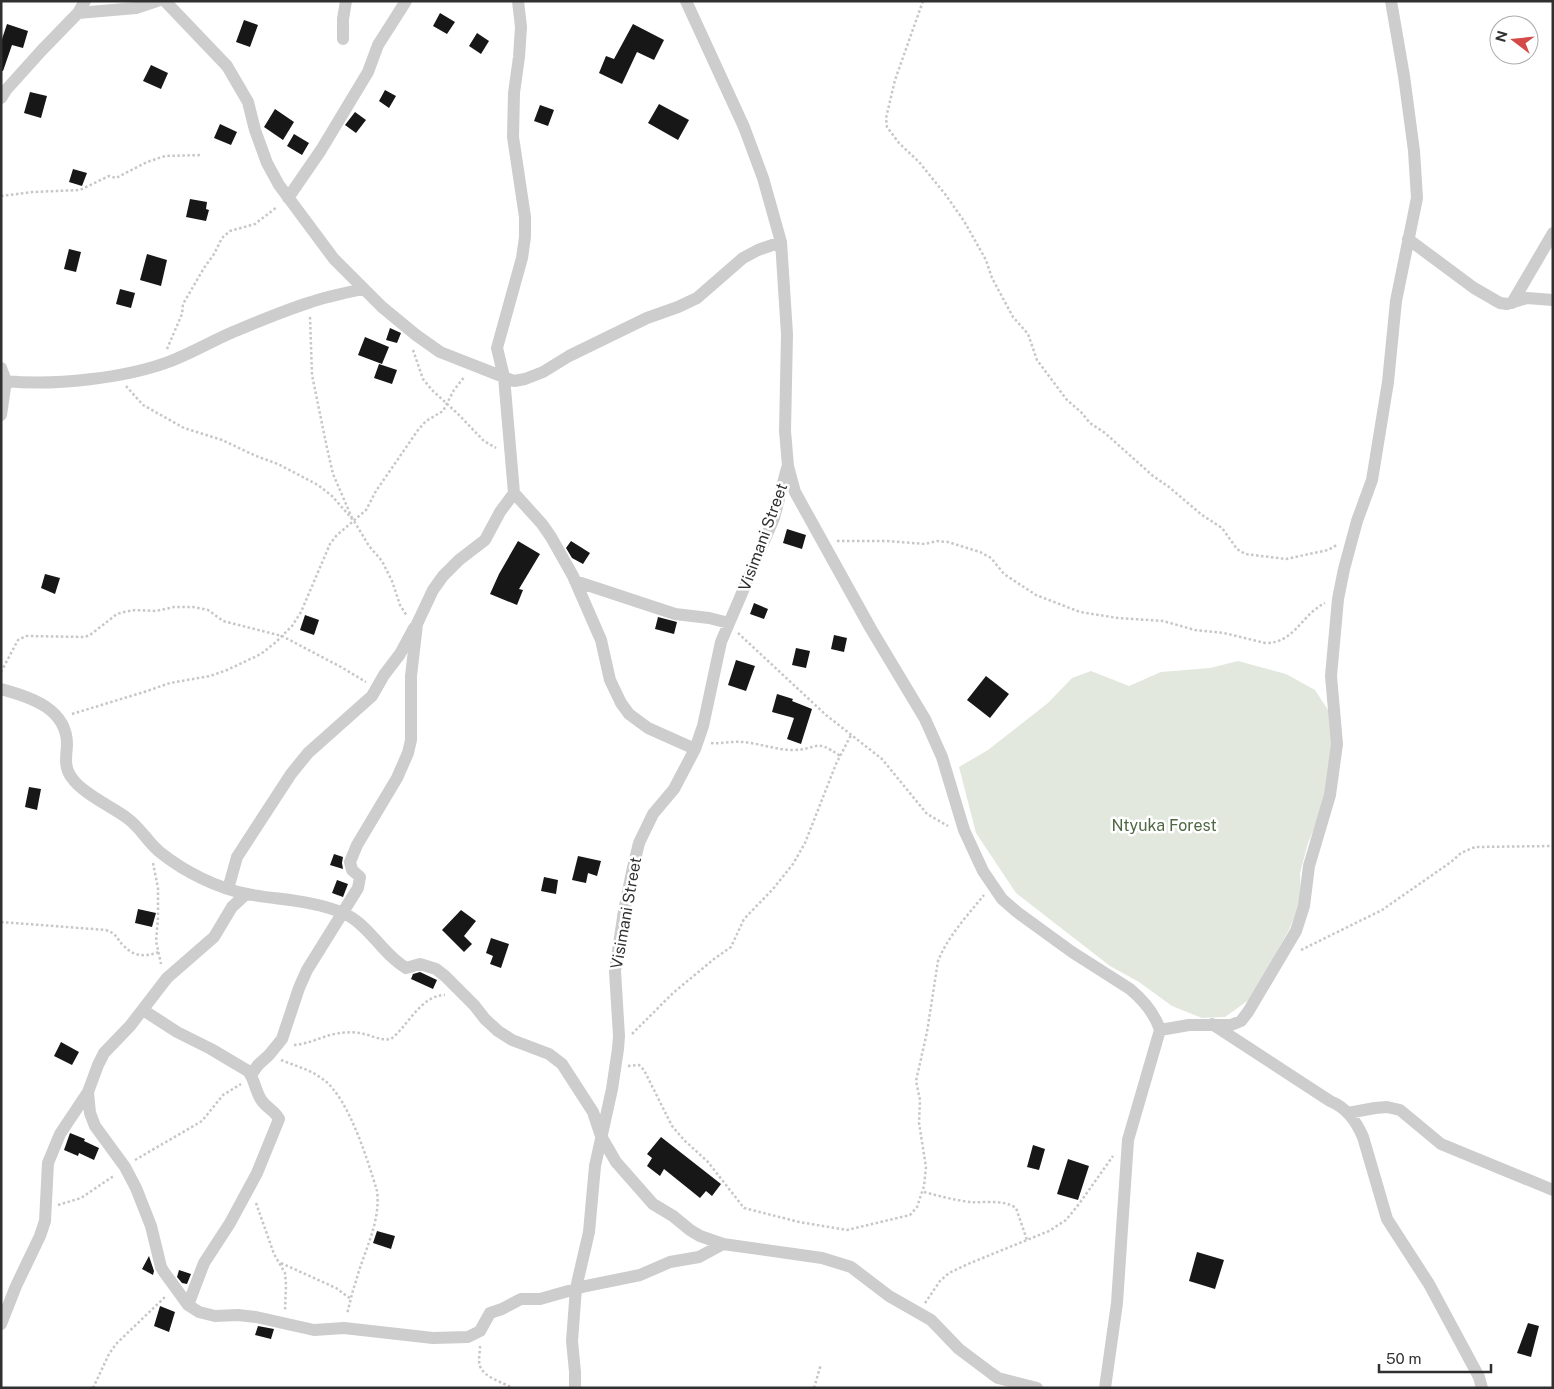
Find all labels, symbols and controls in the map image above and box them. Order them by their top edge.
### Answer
north arrow [1489,15,1539,65]
text: N [1492,29,1511,44]
street label: Visimani Street [735,480,791,594]
park label: Ntyuka Forest [1111,816,1217,835]
street label: Visimani Street [607,856,645,970]
scale bar [1379,1342,1492,1374]
text: 50 m [1386,1350,1421,1367]

